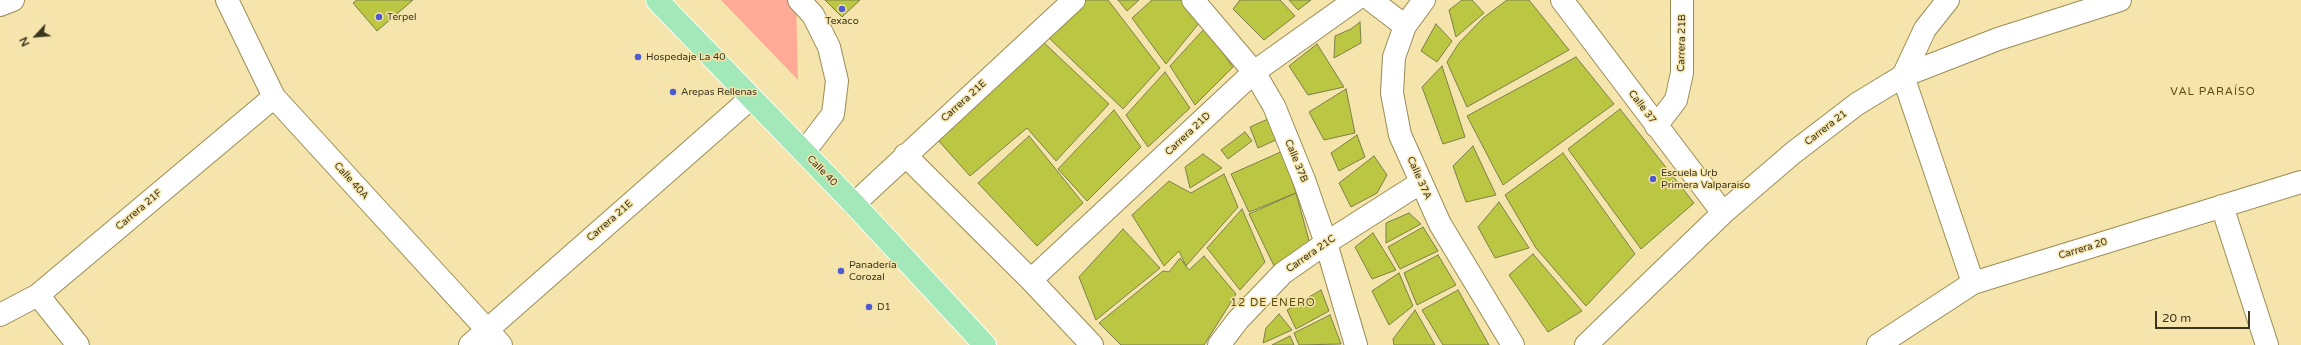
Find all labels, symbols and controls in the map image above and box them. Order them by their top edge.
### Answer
marker: Texaco [837,4,847,14]
place label: Terpel [387,11,416,23]
marker: Terpel [374,12,384,22]
street label: Carrera 21B [1676,14,1688,72]
place label: Texaco [825,15,859,27]
north arrow [16,16,56,56]
text: N [17,35,33,48]
place label: Hospedaje La 40 [646,51,726,63]
marker: Hospedaje La 40 [633,52,643,62]
street label: Carrera 21E [939,78,989,124]
district label: VAL PARAÍSO [2170,85,2256,99]
place label: Arepas Rellenas [681,86,757,98]
marker: Arepas Rellenas [668,87,678,97]
street label: Calle 37 [1626,88,1658,126]
street label: Carrera 21 [1802,108,1850,148]
street label: Carrera 21D [1163,110,1213,158]
street label: Calle 37B [1282,138,1310,184]
street label: Calle 40 [804,153,840,189]
street label: Calle 37A [1404,155,1434,201]
street label: Calle 40A [331,160,371,202]
place label: Escuela Urb Primera Valparaiso [1661,167,1750,190]
marker: Escuela Urb Primera Valparaiso [1648,174,1658,184]
street label: Carrera 21F [114,187,164,233]
street label: Carrera 21E [585,198,635,244]
street label: Carrera 21C [1284,233,1338,275]
street label: Carrera 20 [2057,236,2109,262]
place label: Panadería Corozal [849,259,897,282]
marker: Panadería Corozal [836,266,846,276]
district label: 12 DE ENERO [1230,296,1316,310]
place label: D1 [877,301,891,313]
marker: D1 [864,302,874,312]
scale bar [2157,303,2252,329]
text: 20 m [2162,311,2191,325]

